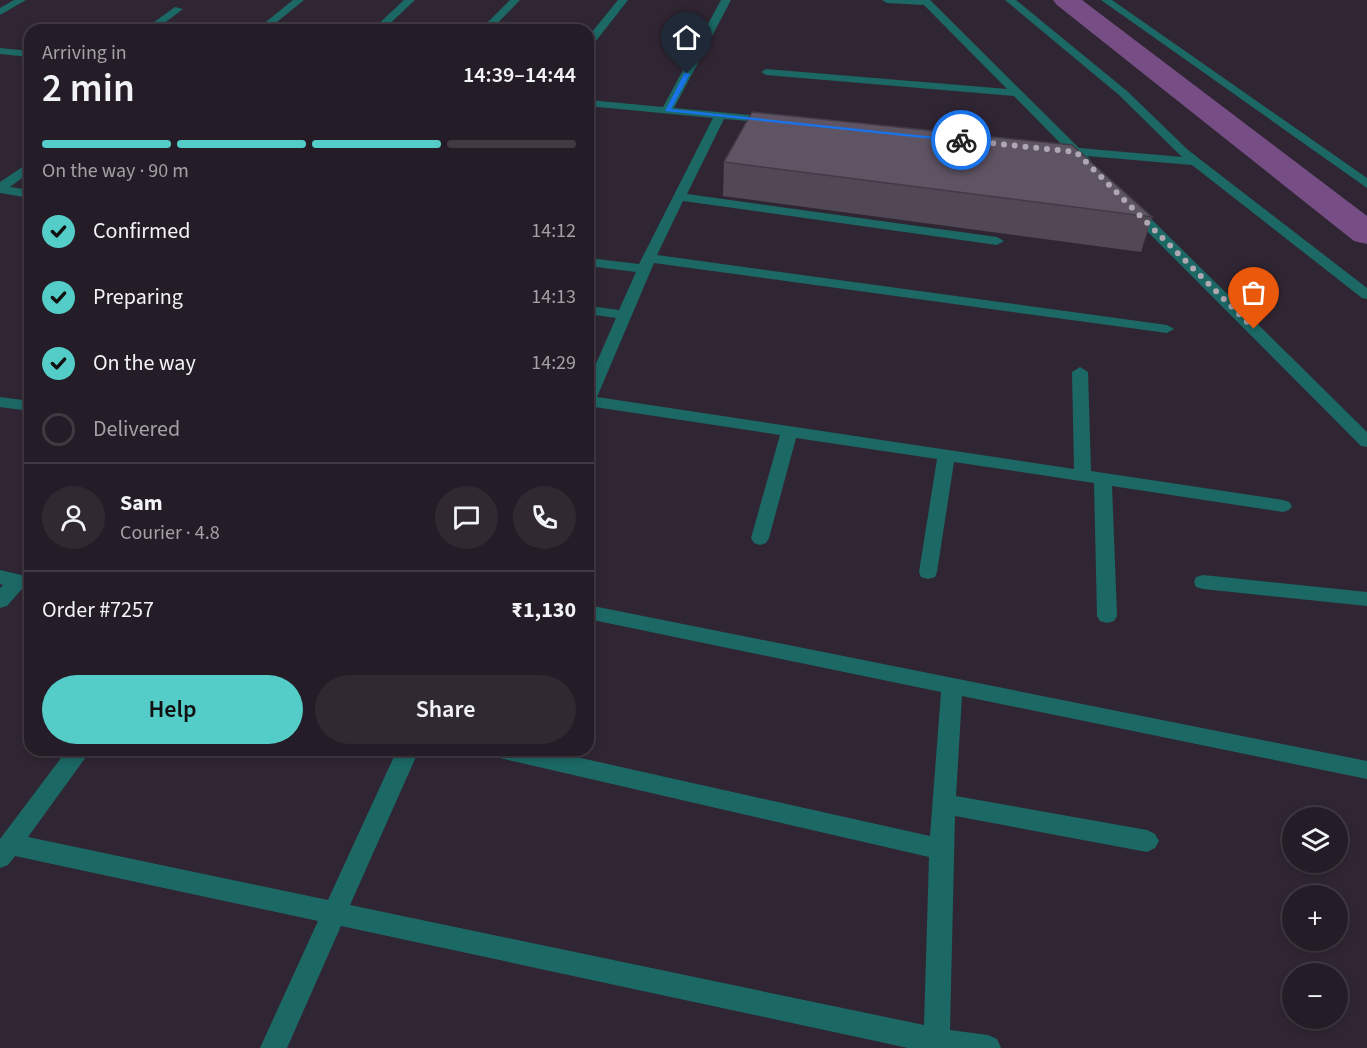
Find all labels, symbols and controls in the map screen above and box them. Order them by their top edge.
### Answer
pin [661,12,712,74]
icon: home [670,21,703,54]
text: Arriving in [42,39,127,67]
text: 14:39–14:44 [463,59,576,91]
text: 2 min [42,61,135,117]
courier [931,110,991,170]
icon: bike [945,124,978,157]
text: On the way · 90 m [42,157,189,185]
icon: check [42,215,75,248]
text: Confirmed [93,215,190,247]
text: 14:12 [531,217,576,245]
pin [1228,267,1279,329]
icon: bag [1237,276,1270,309]
icon: check [42,281,75,314]
text: Preparing [93,281,183,313]
text: 14:13 [531,283,576,311]
icon: check [42,347,75,380]
text: On the way [93,347,196,379]
text: 14:29 [531,349,576,377]
text: Delivered [93,413,180,445]
button: person [42,486,105,549]
button: chat [435,486,498,549]
button: phone [513,486,576,549]
text: Sam [120,487,163,519]
text: Courier · 4.8 [120,519,220,547]
text: Order #7257 [42,594,154,626]
text: ₹1,130 [511,594,576,626]
button: Help [42,675,303,744]
button: Share [315,675,576,744]
map controls [1282,807,1348,1029]
button: layers [1282,807,1348,873]
button: + [1282,885,1348,951]
button: − [1282,963,1348,1029]

